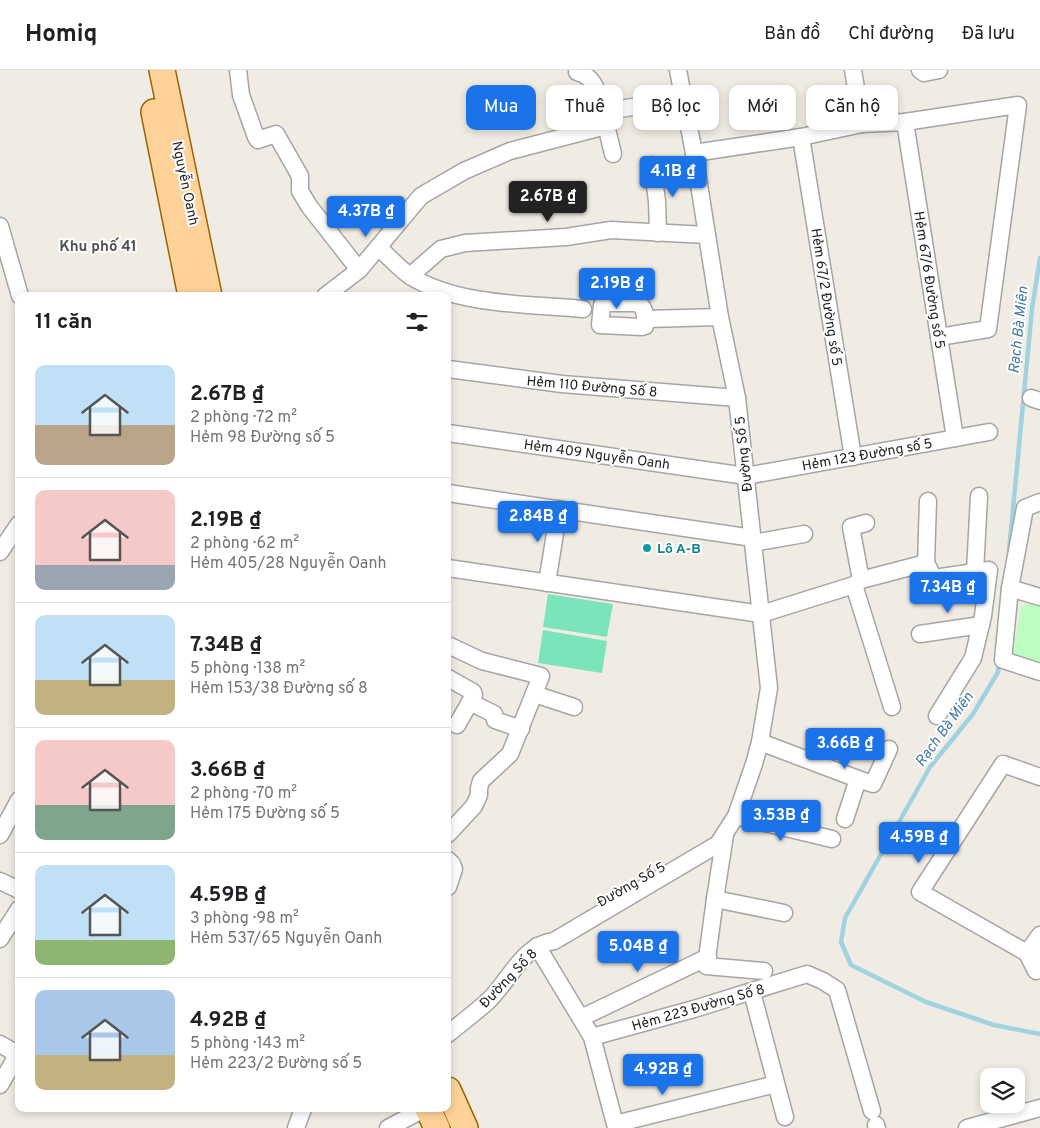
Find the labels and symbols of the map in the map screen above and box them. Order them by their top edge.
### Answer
street label: Nguyễn Oanh [167,139,203,227]
pin: 4.1B ₫ [632,156,714,198]
pin: 2.67B ₫ [502,180,594,223]
pin: 4.37B ₫ [320,196,412,238]
street label: Hẻm 67/6 Đường số 5 [909,210,948,350]
street label: Hẻm 67/2 Đường số 5 [806,227,845,367]
district label: Khu phố 41 [59,237,137,257]
pin: 2.19B ₫ [571,268,663,310]
water label: Rạch Bà Miên [1005,286,1034,375]
street label: Hẻm 110 Đường Số 8 [526,373,658,402]
street label: Đường Số 5 [732,415,757,493]
street label: Hẻm 409 Nguyễn Oanh [523,436,671,474]
street label: Hẻm 123 Đường số 5 [801,436,934,475]
pin: 2.84B ₫ [492,500,584,543]
place label: Lô A-B [657,541,701,558]
marker: Lô A-B [641,542,653,554]
pin: 7.34B ₫ [902,572,994,614]
water label: Rạch Bà Miên [912,689,979,771]
pin: 3.66B ₫ [799,728,891,770]
pin: 3.53B ₫ [735,800,827,842]
pin: 4.59B ₫ [873,822,965,864]
street label: Đường Số 5 [595,859,669,912]
pin: 5.04B ₫ [592,930,684,973]
street label: Đường Số 8 [477,946,542,1012]
street label: Hẻm 223 Đường Số 8 [630,981,767,1036]
pin: 4.92B ₫ [617,1054,709,1096]

